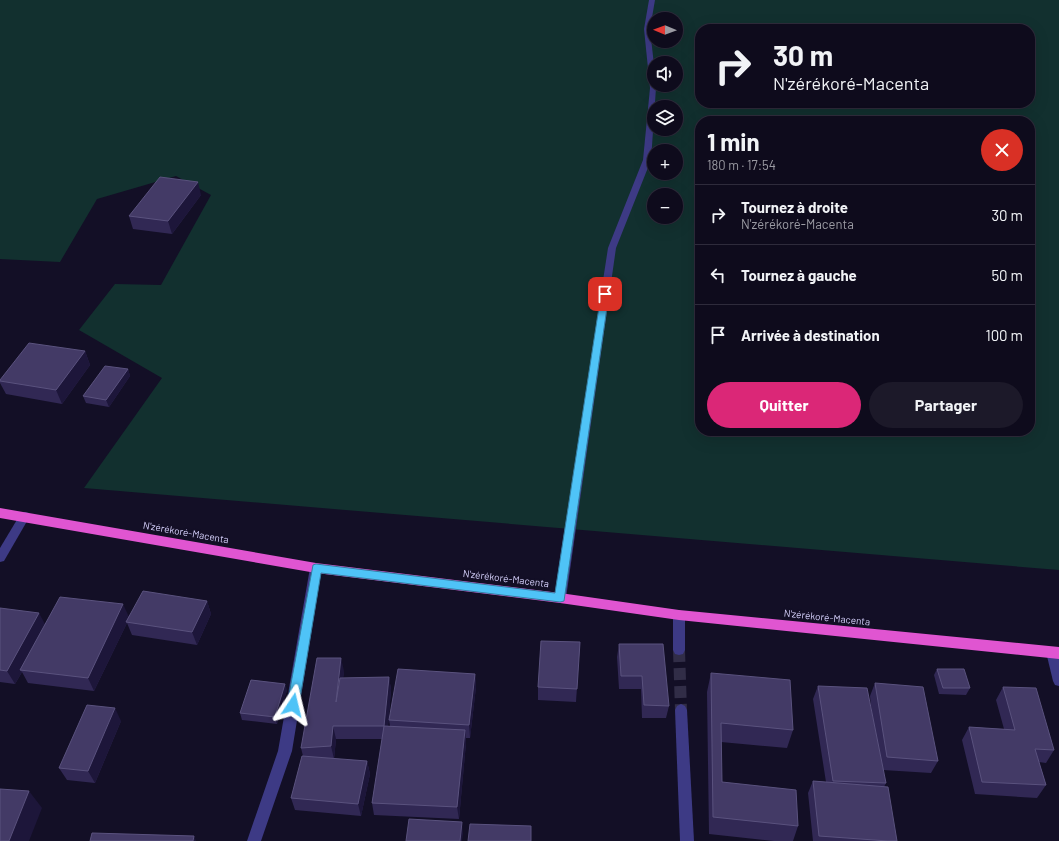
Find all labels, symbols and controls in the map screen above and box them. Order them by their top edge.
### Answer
north arrow [647,12,683,48]
map controls [647,12,683,224]
text: 30 m [773,38,833,72]
icon: right [707,40,759,92]
button: sound [647,56,683,92]
text: N'zérékoré-Macenta [773,72,929,94]
button: layers [647,100,683,136]
text: 1 min [707,127,760,156]
button: close [981,129,1023,171]
button: + [647,144,683,180]
text: 180 m · 17:54 [707,157,776,173]
button: − [647,188,683,224]
text: Tournez à droite [741,198,848,216]
icon: right [707,204,729,226]
text: 30 m [991,206,1023,224]
text: N'zérékoré-Macenta [741,216,854,232]
icon: left [707,264,729,286]
text: Tournez à gauche [741,266,857,284]
text: 50 m [991,266,1023,284]
pin [588,277,622,311]
icon: arrive [594,283,616,305]
icon: arrive [707,324,729,346]
text: Arrivée à destination [741,326,880,344]
text: 100 m [985,326,1023,344]
button: Quitter [707,382,861,428]
button: Partager [869,382,1023,428]
street label: N'zérékoré-Macenta [142,519,230,545]
street label: N'zérékoré-Macenta [462,567,550,589]
street label: N'zérékoré-Macenta [783,606,871,628]
position arrow [272,684,314,726]

